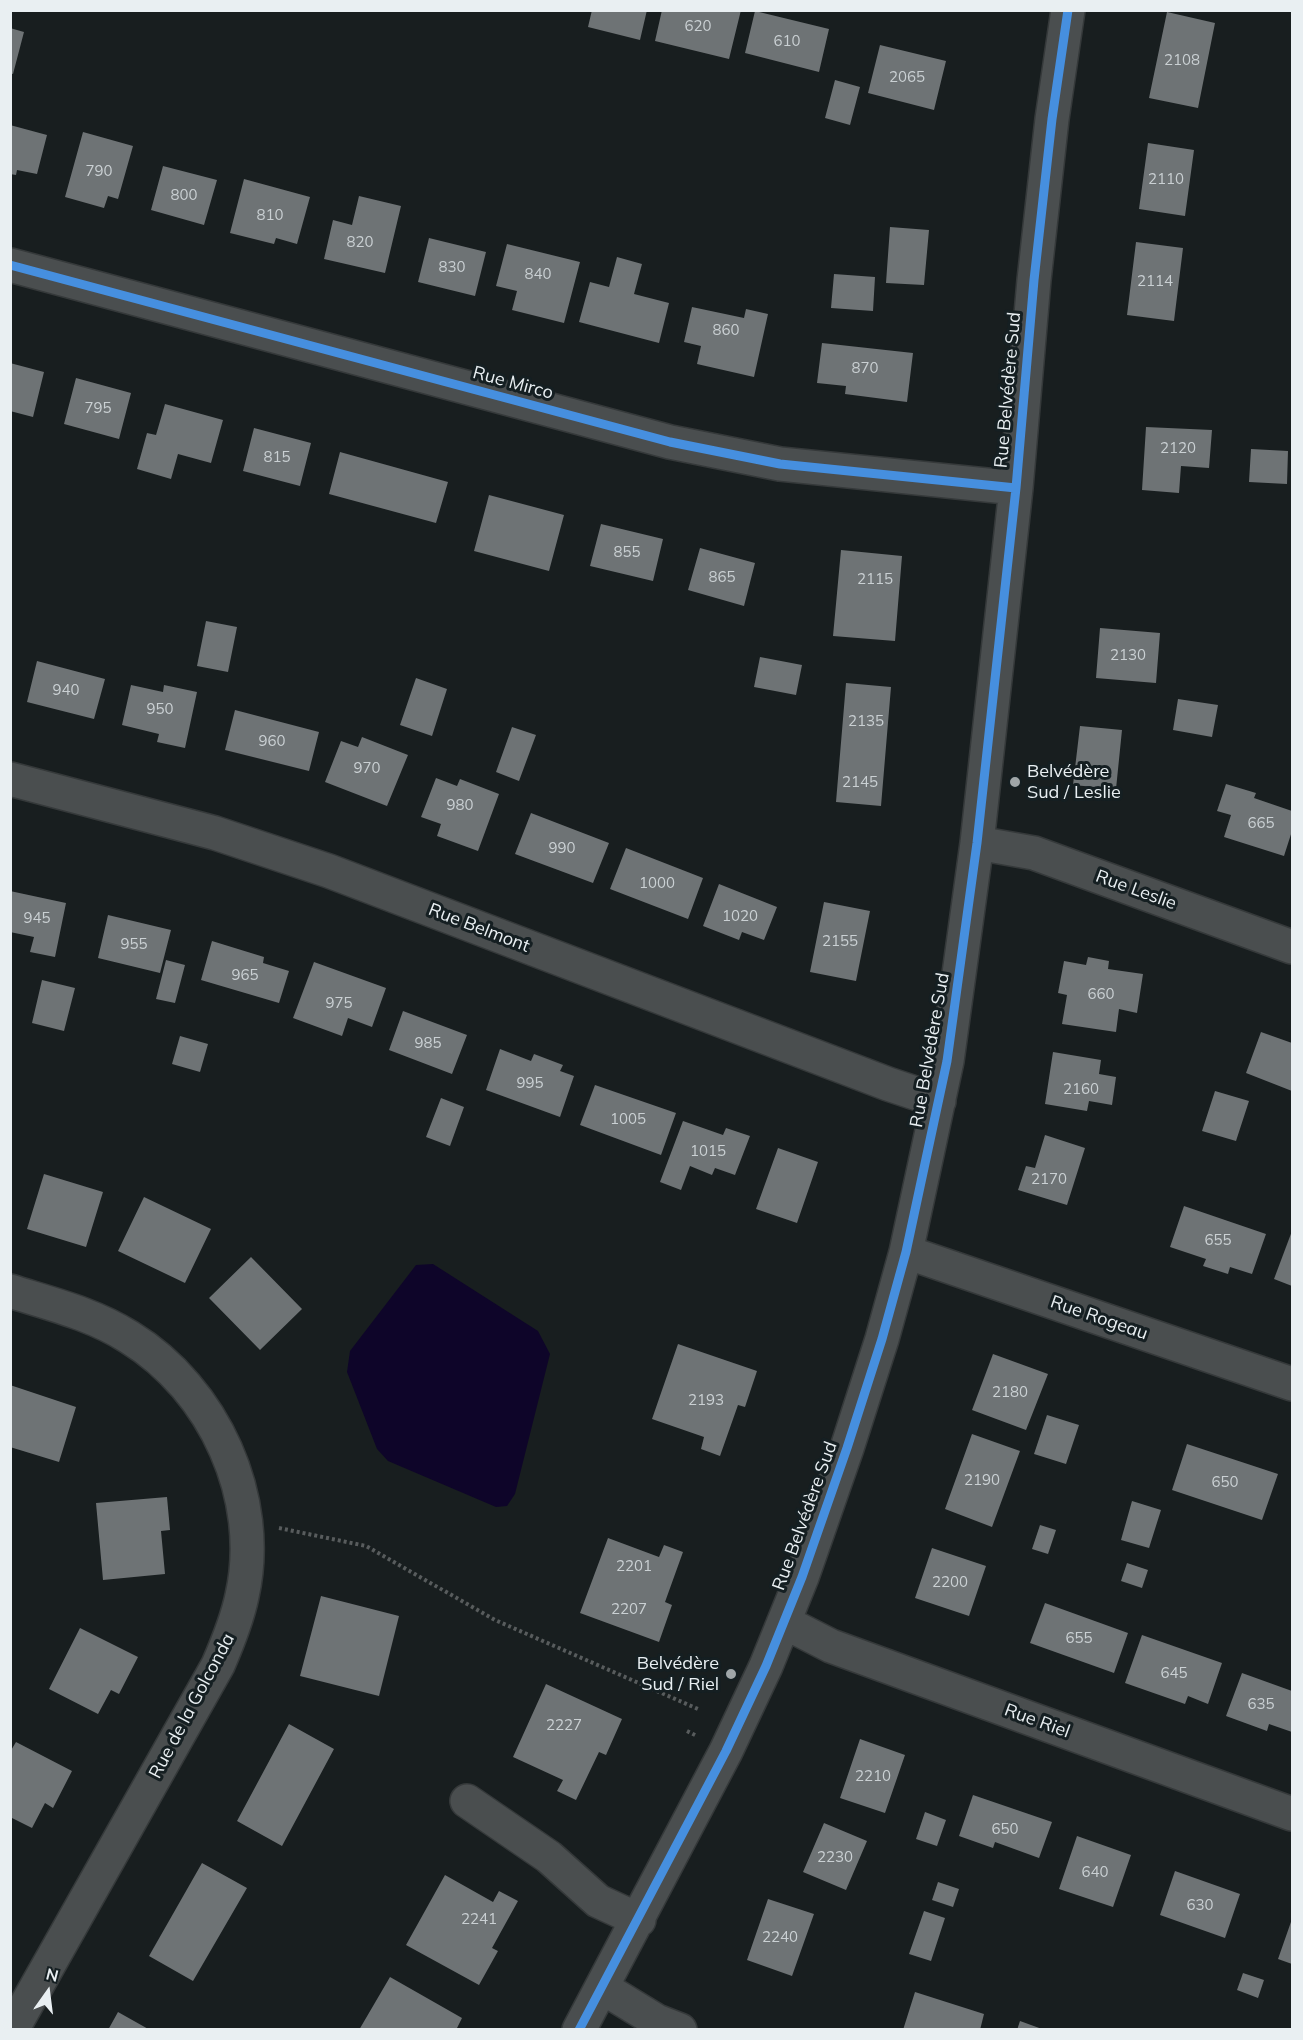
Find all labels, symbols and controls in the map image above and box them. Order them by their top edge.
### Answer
house number: 620 [685,17,711,35]
house number: 610 [774,32,800,50]
house number: 2108 [1164,51,1200,69]
house number: 2065 [889,68,925,86]
house number: 790 [86,162,112,180]
house number: 2110 [1148,170,1184,188]
house number: 800 [171,186,197,204]
house number: 810 [257,206,283,224]
house number: 820 [347,233,373,251]
house number: 830 [439,258,465,276]
house number: 840 [525,265,551,283]
house number: 2114 [1137,272,1173,290]
street label: Rue Belvédère Sud [990,311,1026,469]
house number: 860 [713,321,739,339]
house number: 870 [852,359,878,377]
street label: Rue Mirco [470,362,556,404]
house number: 795 [85,399,111,417]
house number: 2120 [1160,439,1196,457]
house number: 815 [264,448,290,466]
house number: 855 [614,543,640,561]
house number: 865 [709,568,735,586]
house number: 2115 [857,570,893,588]
house number: 2130 [1110,646,1146,664]
house number: 940 [53,681,79,699]
house number: 950 [147,700,173,718]
house number: 2135 [848,712,884,730]
house number: 960 [259,732,285,750]
house number: 970 [354,759,380,777]
place label: Belvédère Sud / Leslie [1027,761,1121,804]
house number: 2145 [842,773,878,791]
marker: Belvédère Sud / Leslie [1008,775,1022,789]
house number: 980 [447,796,473,814]
house number: 665 [1248,814,1274,832]
house number: 990 [549,839,575,857]
street label: Rue Leslie [1093,865,1179,915]
house number: 1000 [639,874,675,892]
street label: Rue Belmont [425,899,533,957]
house number: 1020 [722,907,758,925]
house number: 945 [24,909,50,927]
house number: 2155 [822,932,858,950]
house number: 955 [121,935,147,953]
house number: 965 [232,966,258,984]
street label: Rue Belvédère Sud [906,971,954,1129]
house number: 660 [1088,985,1114,1003]
house number: 975 [326,994,352,1012]
house number: 985 [415,1034,441,1052]
house number: 995 [517,1074,543,1092]
house number: 2160 [1063,1080,1099,1098]
house number: 1005 [610,1110,646,1128]
house number: 1015 [690,1142,726,1160]
house number: 2170 [1031,1170,1067,1188]
house number: 655 [1205,1231,1231,1249]
street label: Rue Rogeau [1047,1291,1151,1345]
house number: 2180 [992,1383,1028,1401]
house number: 2193 [688,1391,724,1409]
street label: Rue Belvédère Sud [768,1439,842,1593]
house number: 2190 [964,1471,1000,1489]
house number: 650 [1212,1473,1238,1491]
house number: 2201 [616,1557,652,1575]
house number: 2200 [932,1573,968,1591]
house number: 2207 [611,1600,647,1618]
house number: 655 [1066,1629,1092,1647]
street label: Rue de la Golconda [145,1630,239,1782]
place label: Belvédère Sud / Riel [637,1653,719,1696]
house number: 645 [1161,1664,1187,1682]
marker: Belvédère Sud / Riel [724,1667,738,1681]
house number: 635 [1248,1695,1274,1713]
street label: Rue Riel [1001,1699,1073,1743]
house number: 2227 [546,1716,582,1734]
house number: 2210 [855,1767,891,1785]
house number: 650 [992,1820,1018,1838]
house number: 2230 [817,1848,853,1866]
house number: 640 [1082,1863,1108,1881]
house number: 630 [1187,1896,1213,1914]
house number: 2241 [461,1910,497,1928]
house number: 2240 [762,1928,798,1946]
north arrow [18,1962,78,2022]
text: N [44,1963,61,1986]

